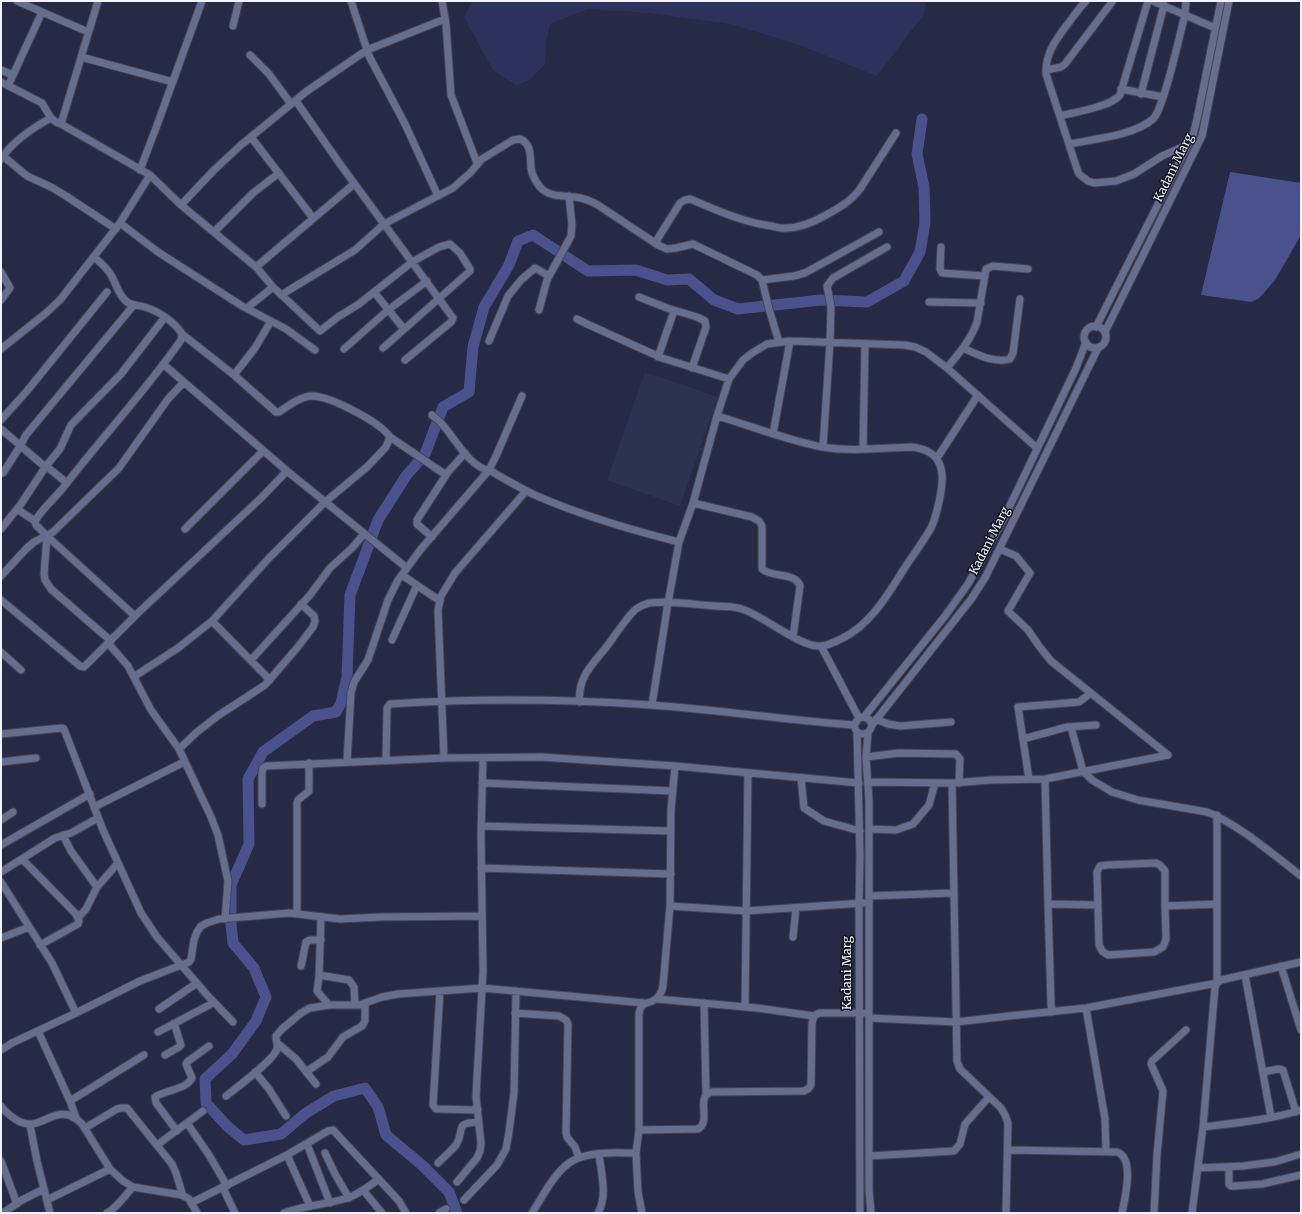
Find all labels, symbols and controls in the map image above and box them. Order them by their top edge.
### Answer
street label: Kadani Marg [1151,131,1197,205]
street label: Kadani Marg [967,505,1013,577]
street label: Kadani Marg [841,936,855,1010]

